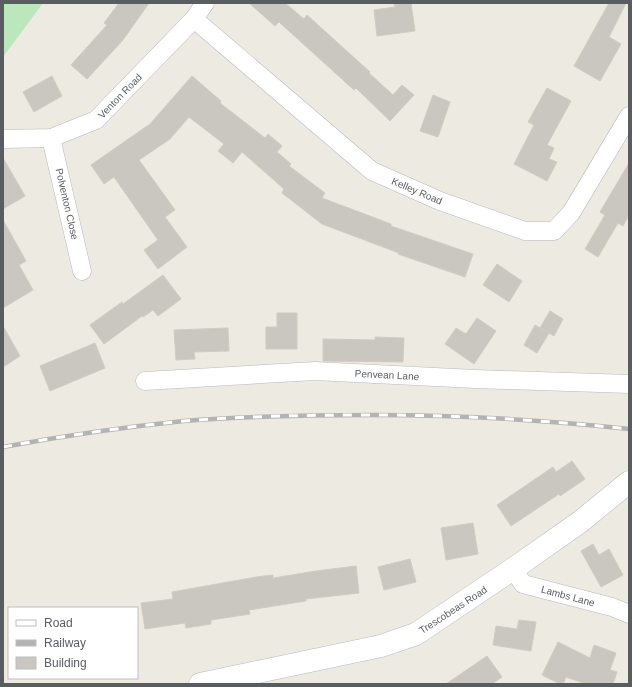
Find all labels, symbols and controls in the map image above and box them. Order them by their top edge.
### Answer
street label: Venton Road [96,71,144,121]
street label: Polventon Close [53,167,81,241]
street label: Kelley Road [390,175,444,207]
street label: Penvean Lane [354,368,420,382]
street label: Trescobeas Road [417,584,489,636]
street label: Lambs Lane [540,584,596,609]
legend [8,607,138,679]
text: Road [44,616,73,630]
text: Railway [44,636,86,650]
text: Building [44,656,87,670]

